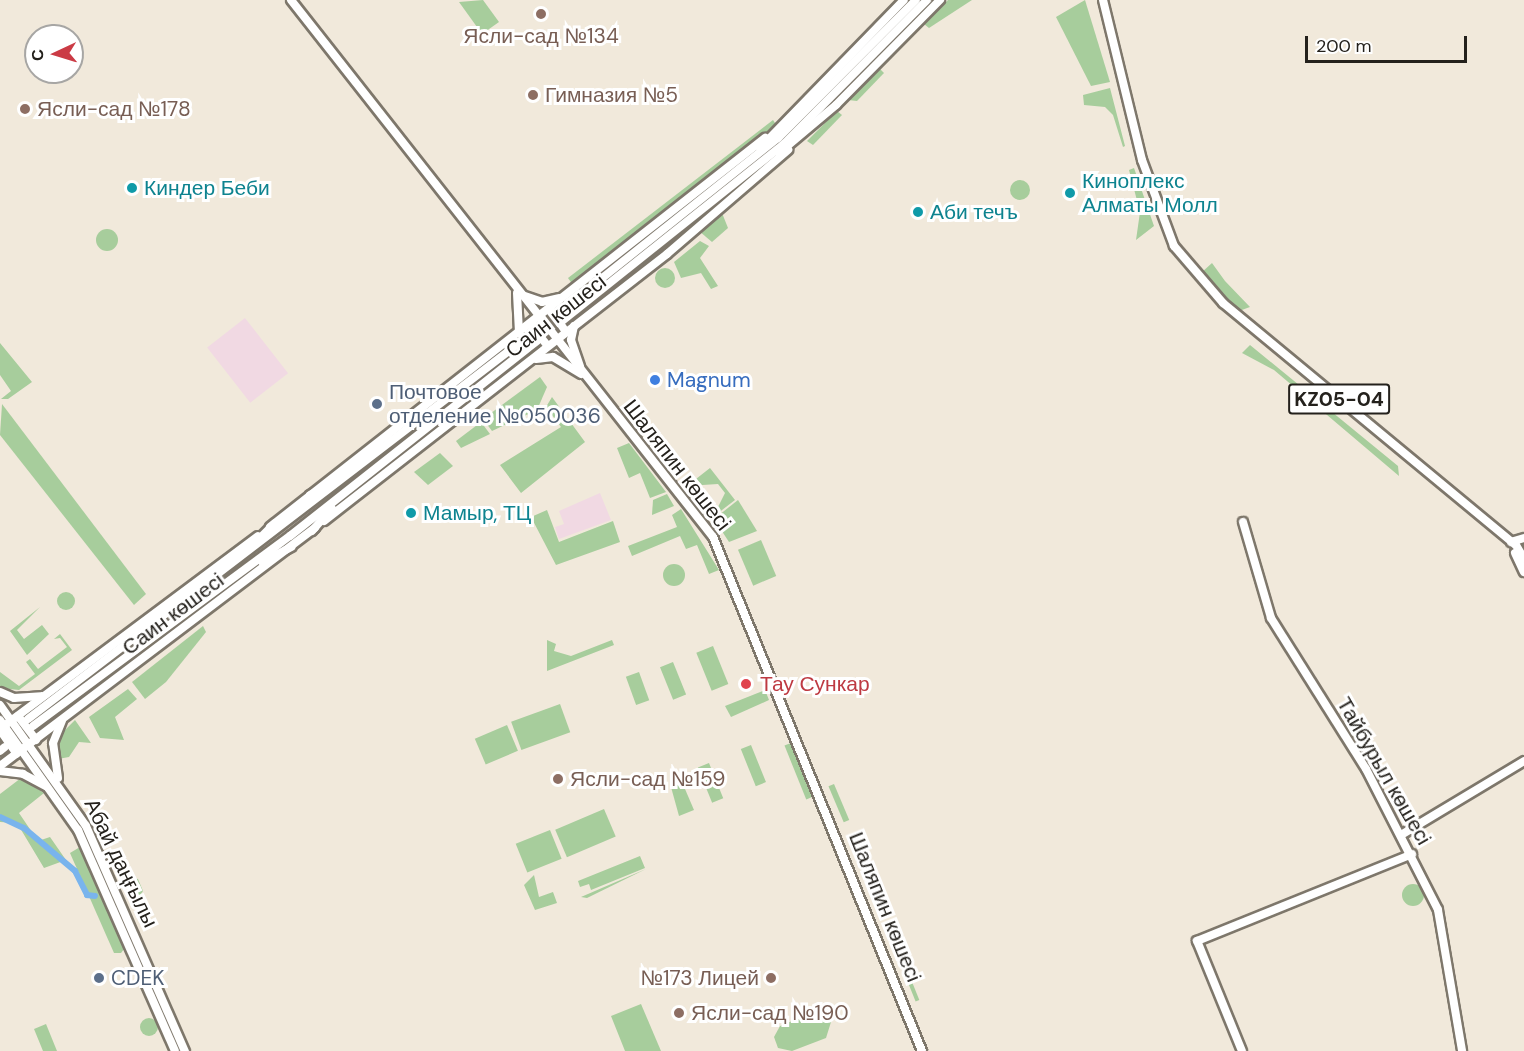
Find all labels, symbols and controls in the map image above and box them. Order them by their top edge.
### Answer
marker: Ясли-сад №134 [534,7,548,21]
place label: Ясли-сад №134 [463,23,619,49]
north arrow [24,24,84,84]
scale bar [1308,24,1470,62]
text: 200 m [1316,34,1372,58]
text: С [27,49,48,62]
place label: Гимназия №5 [545,82,678,108]
marker: Гимназия №5 [526,88,540,102]
place label: Ясли-сад №178 [37,96,191,122]
marker: Ясли-сад №178 [18,102,32,116]
place label: Киноплекс Алматы Молл [1082,168,1218,218]
place label: Киндер Беби [144,175,270,201]
marker: Киндер Беби [125,181,139,195]
marker: Киноплекс Алматы Молл [1063,186,1077,200]
place label: Аби течъ [930,199,1018,225]
marker: Аби течъ [911,205,925,219]
street label: Саин көшесі [501,269,611,363]
place label: Magnum [667,367,751,393]
marker: Magnum [648,373,662,387]
place label: Почтовое отделение №050036 [389,379,601,429]
road number: KZ05-04 [1288,382,1390,416]
street label: Шаляпин көшесі [618,394,736,536]
marker: Почтовое отделение №050036 [370,397,384,411]
place label: Мамыр, ТЦ [423,500,531,526]
marker: Мамыр, ТЦ [404,506,418,520]
street label: Саин көшесі [117,568,229,660]
place label: Тау Сункар [760,671,870,697]
marker: Тау Сункар [737,675,755,693]
street label: Тайбурыл көшесі [1332,693,1436,849]
place label: Ясли-сад №159 [570,766,725,792]
marker: Ясли-сад №159 [551,772,565,786]
street label: Абай даңғылы [79,794,163,932]
street label: Шаляпин көшесі [843,828,927,986]
place label: CDEK [111,965,165,991]
place label: №173 Лицей [641,965,759,991]
marker: CDEK [92,971,106,985]
marker: №173 Лицей [764,971,778,985]
place label: Ясли-сад №190 [691,1000,849,1026]
marker: Ясли-сад №190 [672,1006,686,1020]

